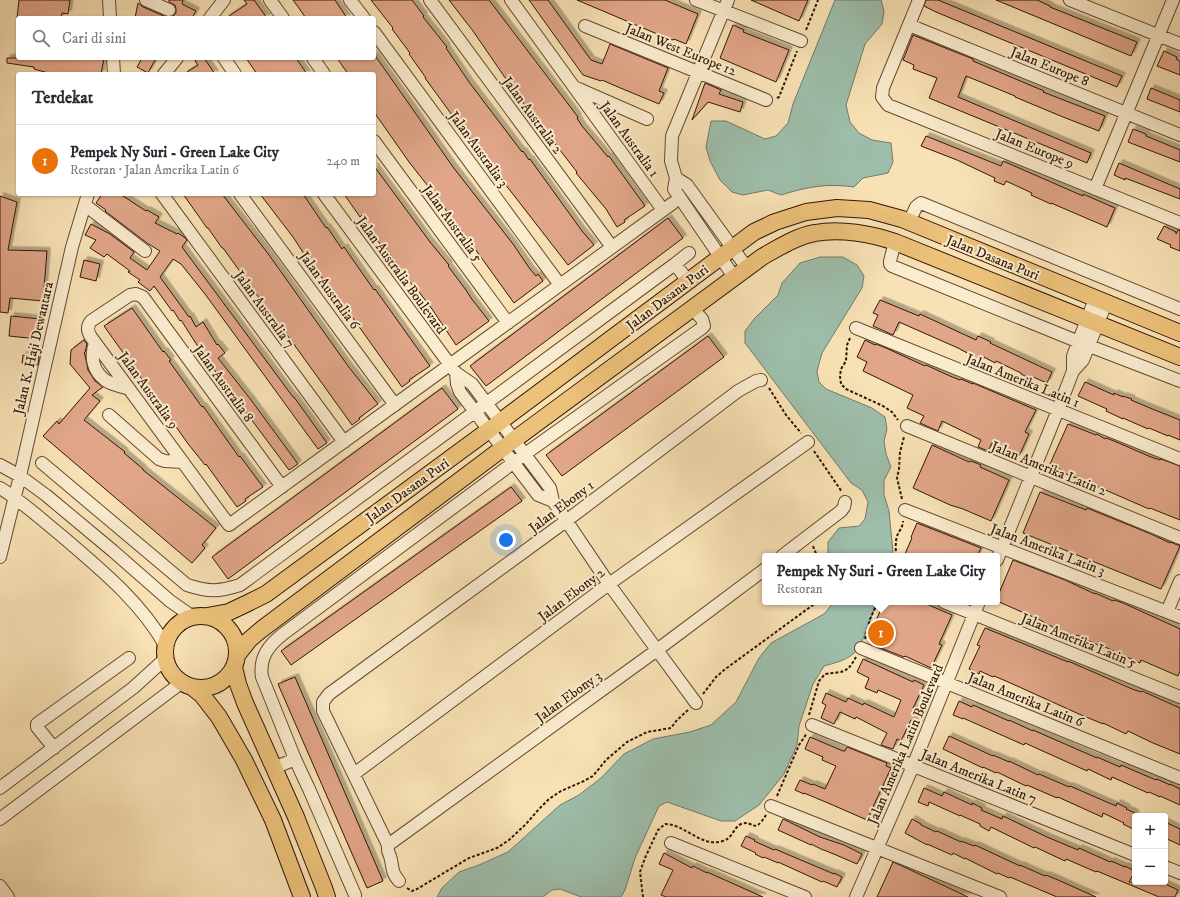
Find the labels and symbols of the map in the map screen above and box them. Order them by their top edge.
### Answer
street label: Jalan West Europe 12 [621,19,739,80]
street label: Jalan Europe 8 [1006,42,1092,91]
street label: Jalan Australia 2 [497,72,566,158]
street label: Jalan Australia 1 [594,96,663,181]
street label: Jalan Australia 3 [443,106,512,191]
street label: Jalan Europe 9 [991,124,1077,173]
street label: Jalan Australia 5 [417,180,486,266]
street label: Jalan Australia Boulevard [351,212,450,338]
street label: Jalan Dasana Puri [942,230,1042,285]
street label: Jalan Australia 6 [294,247,364,334]
street label: Jalan Dasana Puri [621,261,713,336]
street label: Jalan Australia 7 [229,266,298,352]
street label: Jalan K. Haji Dewantara [10,280,58,418]
street label: Jalan Australia 8 [188,340,257,426]
street label: Jalan Australia 9 [113,347,182,433]
street label: Jalan Amerika Latin 1 [961,349,1082,412]
street label: Jalan Amerika Latin 2 [986,437,1109,500]
street label: Jalan Dasana Puri [361,454,453,528]
street label: Jalan Ebony 1 [524,476,598,538]
street label: Jalan Amerika Latin 3 [986,519,1107,580]
your location [496,530,516,550]
street label: Jalan Ebony 2 [533,564,609,627]
street label: Jalan Amerika Latin 5 [1016,609,1139,672]
pin: 1 [868,618,894,648]
street label: Jalan Amerika Latin Boulevard [863,661,948,829]
street label: Jalan Ebony 3 [531,667,605,728]
street label: Jalan Amerika Latin 6 [963,668,1087,732]
street label: Jalan Amerika Latin 7 [916,745,1039,808]

